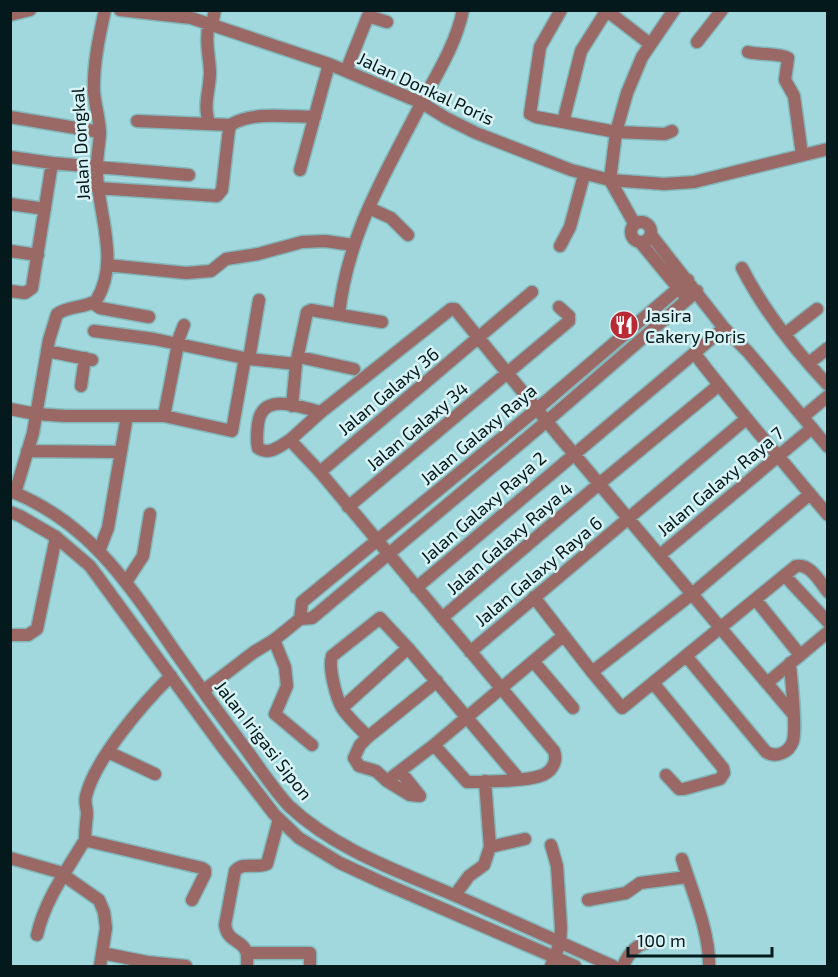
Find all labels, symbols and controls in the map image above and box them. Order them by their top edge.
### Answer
street label: Jalan Donkal Poris [354,47,498,129]
street label: Jalan Dongkal [66,86,94,201]
place label: Jasira Cakery Poris [645,304,746,347]
restaurant icon: Jasira Cakery Poris [608,309,640,341]
street label: Jalan Galaxy 36 [333,342,443,440]
street label: Jalan Galaxy 34 [362,377,472,475]
street label: Jalan Galaxy Raya [415,379,541,489]
street label: Jalan Galaxy Raya 7 [652,422,788,540]
street label: Jalan Galaxy Raya 2 [416,446,550,568]
street label: Jalan Galaxy Raya 4 [441,477,577,599]
street label: Jalan Galaxy Raya 6 [470,511,606,631]
street label: Jalan Irigasi Sipon [211,676,317,804]
scale bar [628,920,772,958]
text: 100 m [637,929,686,951]

